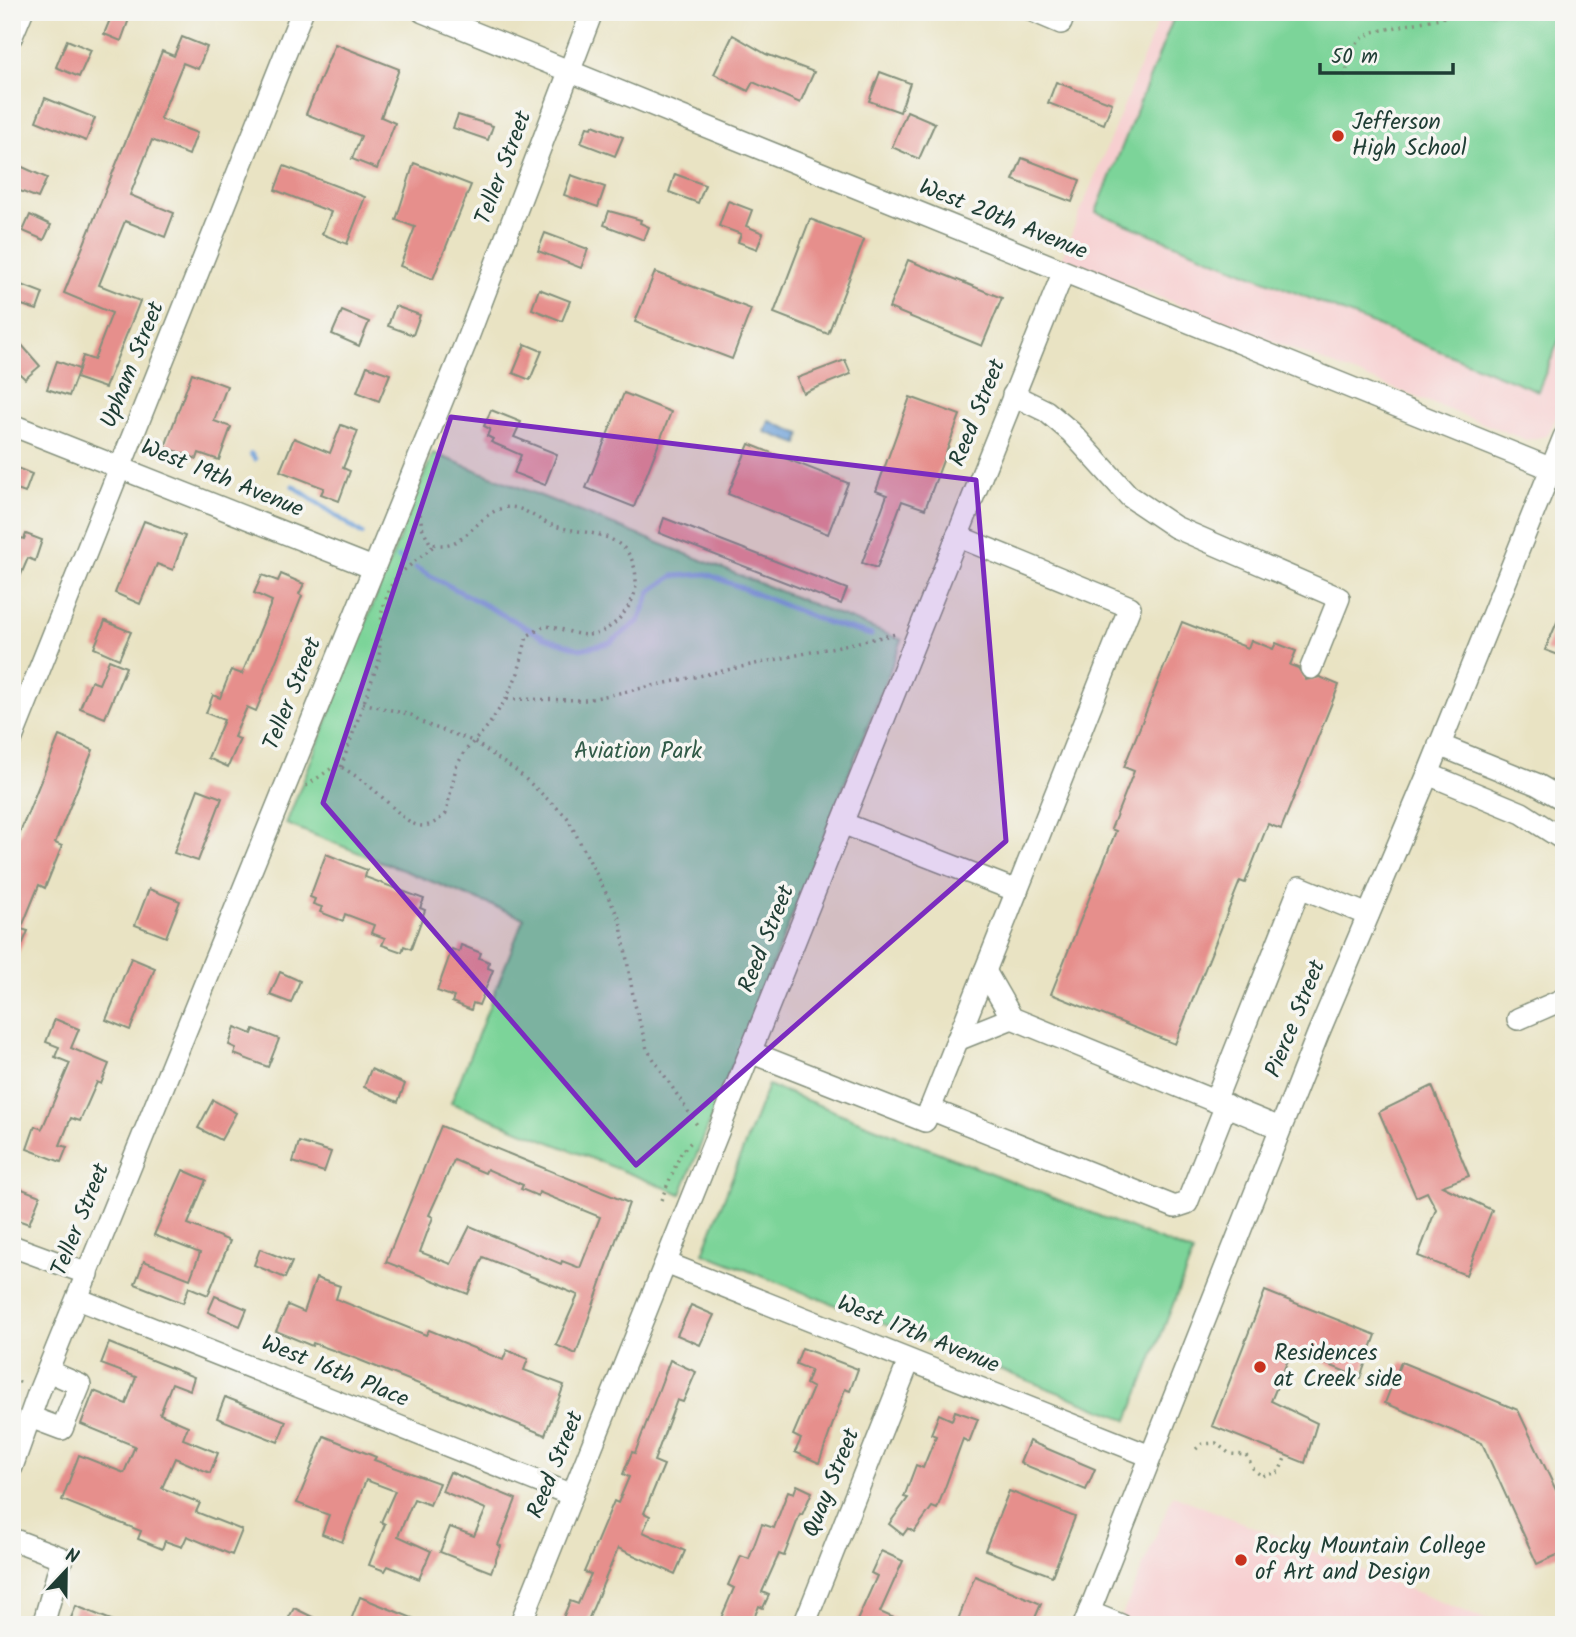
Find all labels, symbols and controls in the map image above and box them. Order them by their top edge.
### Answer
scale bar [1320,32,1454,76]
text: 50 m [1331,41,1378,74]
street label: Teller Street [466,105,543,230]
place label: Jefferson High School [1352,105,1467,167]
marker: Jefferson High School [1330,128,1346,144]
street label: West 20th Avenue [913,170,1093,270]
street label: Upham Street [91,295,175,434]
street label: Reed Street [940,353,1016,472]
street label: West 19th Avenue [135,430,309,528]
street label: Teller Street [254,631,332,756]
park label: Aviation Park [574,734,702,770]
street label: Reed Street [729,879,805,998]
street label: Pierce Street [1256,954,1336,1083]
street label: Teller Street [42,1157,120,1282]
street label: West 17th Avenue [831,1286,1005,1384]
street label: West 16th Place [256,1326,414,1418]
place label: Residences at Creek side [1274,1336,1402,1398]
marker: Residences at Creek side [1252,1359,1268,1375]
street label: Reed Street [518,1405,594,1524]
street label: Quay Street [794,1422,871,1543]
place label: Rocky Mountain College of Art and Design [1255,1529,1486,1591]
north arrow [32,1536,102,1606]
text: N [60,1541,83,1573]
marker: Rocky Mountain College of Art and Design [1233,1552,1249,1568]

